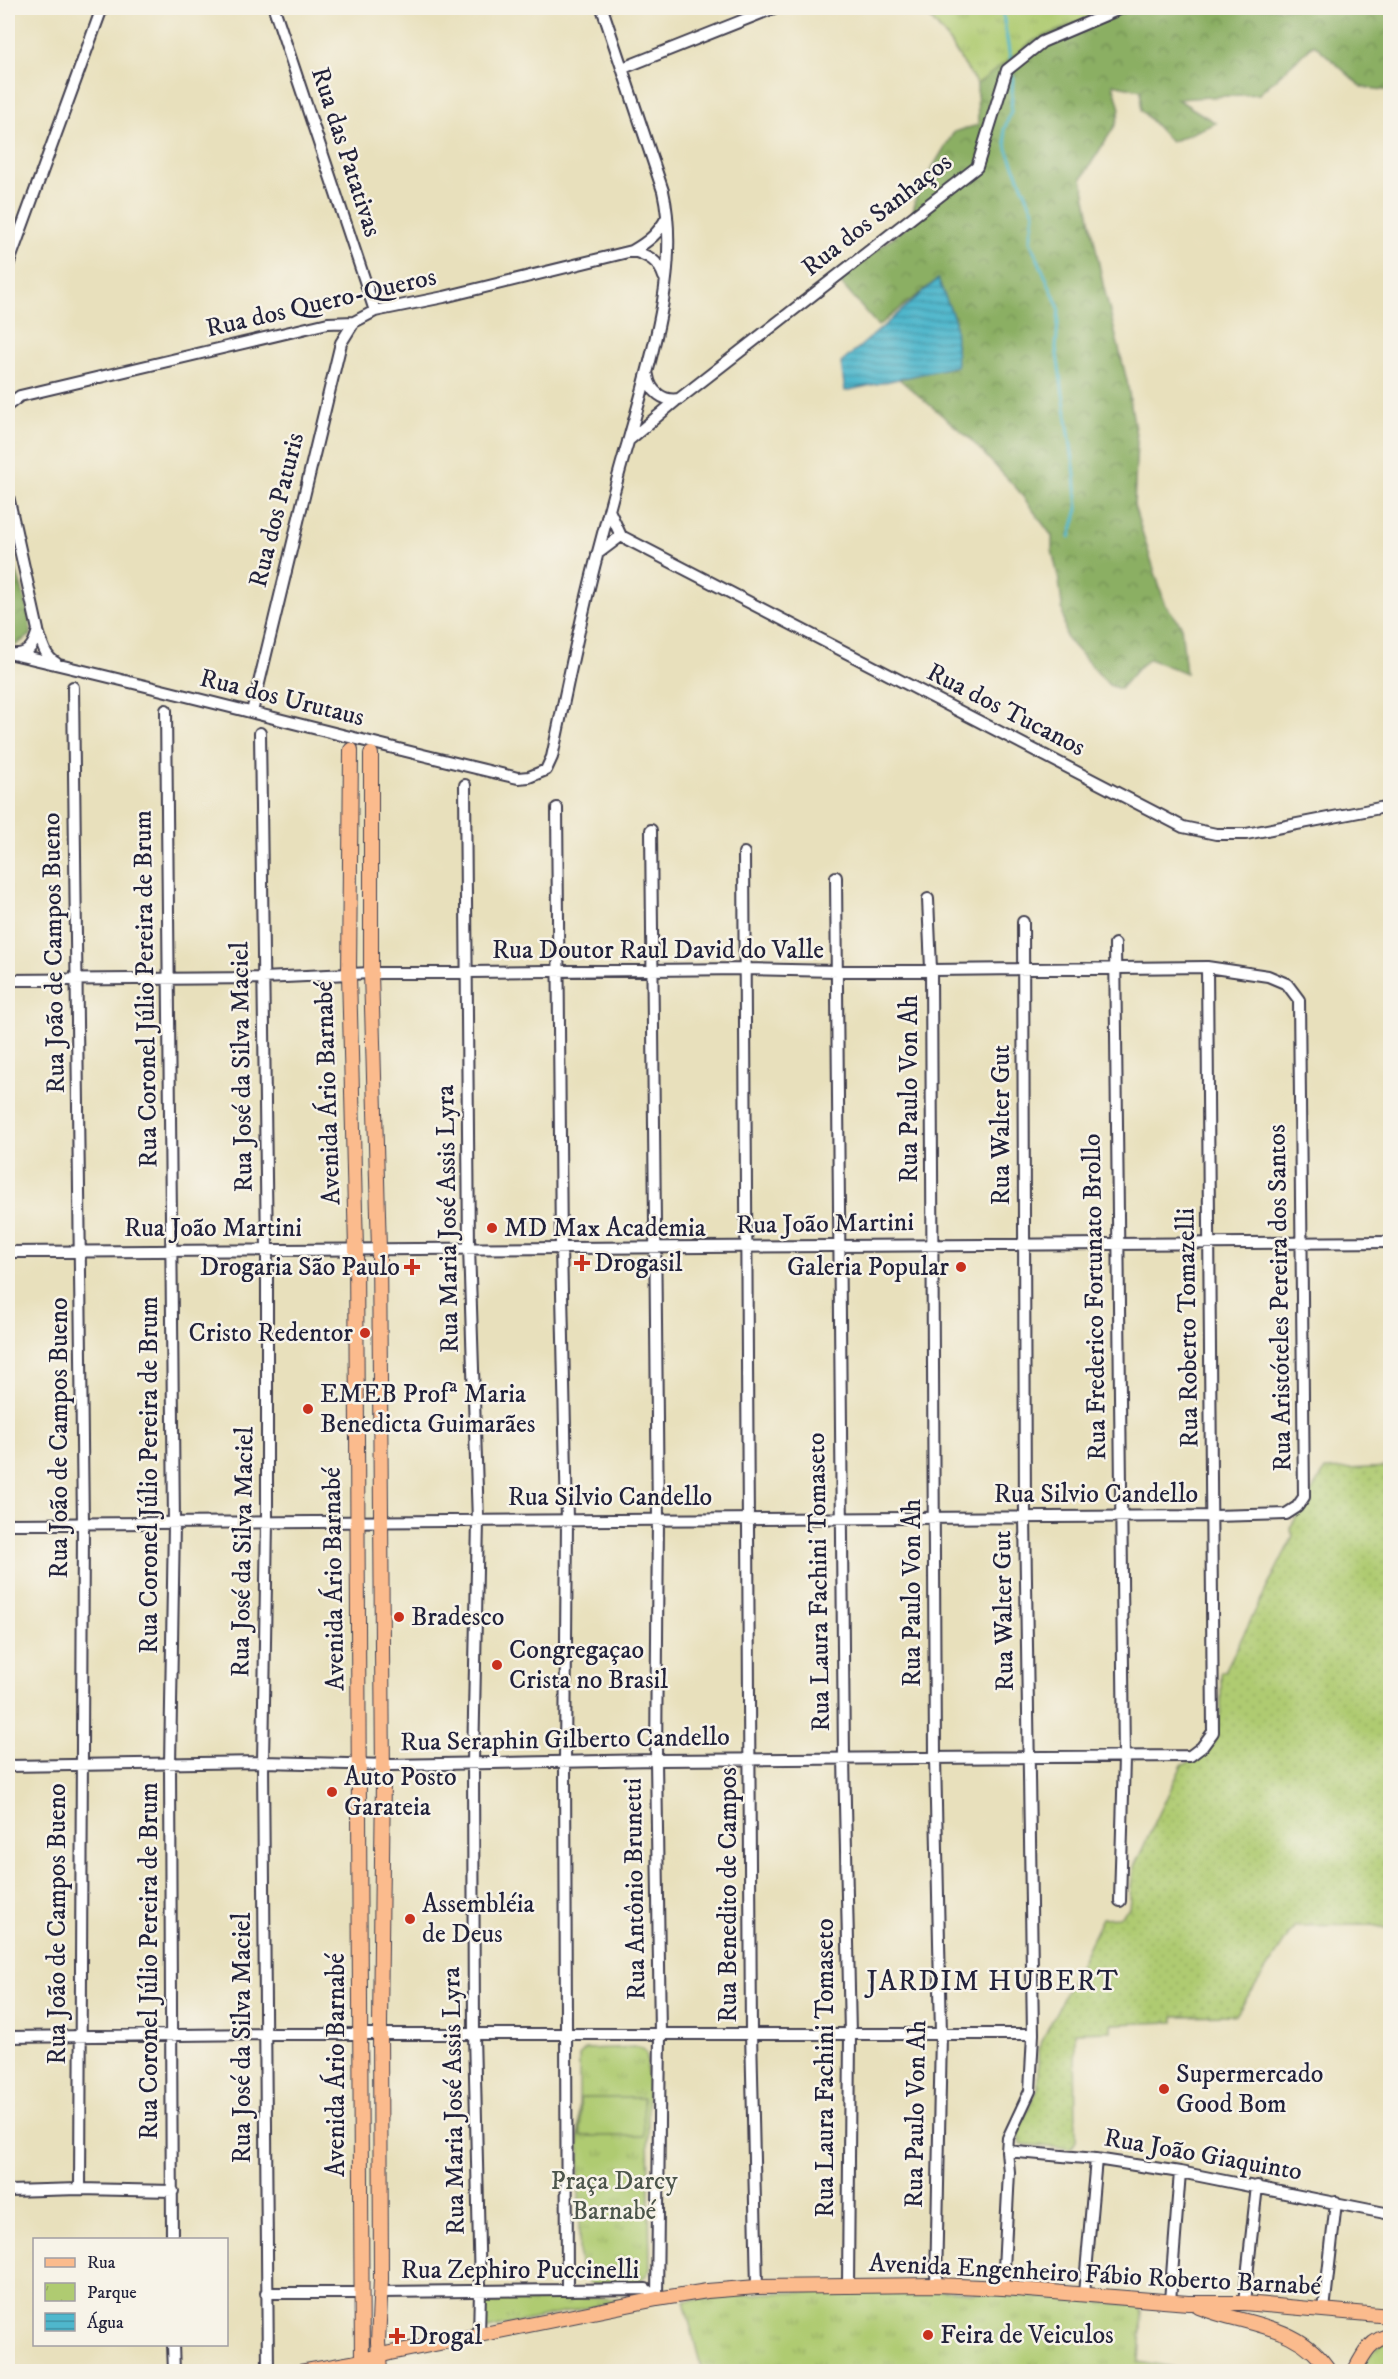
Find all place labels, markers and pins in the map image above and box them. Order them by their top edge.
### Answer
place label: MD Max Academia [504,1212,706,1245]
marker: MD Max Academia [485,1221,499,1235]
place label: Drogasil [594,1247,683,1280]
place label: Drogaria São Paulo [200,1251,400,1284]
place label: Galeria Popular [787,1251,949,1284]
marker: Drogasil [575,1256,589,1270]
marker: Drogaria São Paulo [405,1260,419,1274]
marker: Galeria Popular [954,1260,968,1274]
place label: Cristo Redentor [189,1317,353,1350]
marker: Cristo Redentor [358,1326,372,1340]
place label: EMEB Profª Maria Benedicta Guimarães [320,1378,536,1441]
marker: EMEB Profª Maria Benedicta Guimarães [301,1402,315,1416]
place label: Bradesco [411,1601,504,1634]
marker: Bradesco [392,1610,406,1624]
place label: Congregaçao Crista no Brasil [509,1634,668,1697]
marker: Congregaçao Crista no Brasil [490,1658,504,1672]
place label: Auto Posto Garateia [344,1761,457,1824]
marker: Auto Posto Garateia [325,1785,339,1799]
place label: Assembléia de Deus [422,1888,534,1951]
marker: Assembléia de Deus [403,1912,417,1926]
place label: Supermercado Good Bom [1176,2058,1323,2121]
marker: Supermercado Good Bom [1157,2082,1171,2096]
place label: Feira de Veiculos [940,2319,1114,2352]
place label: Drogal [409,2320,482,2353]
marker: Feira de Veiculos [921,2328,935,2342]
marker: Drogal [390,2329,404,2343]

